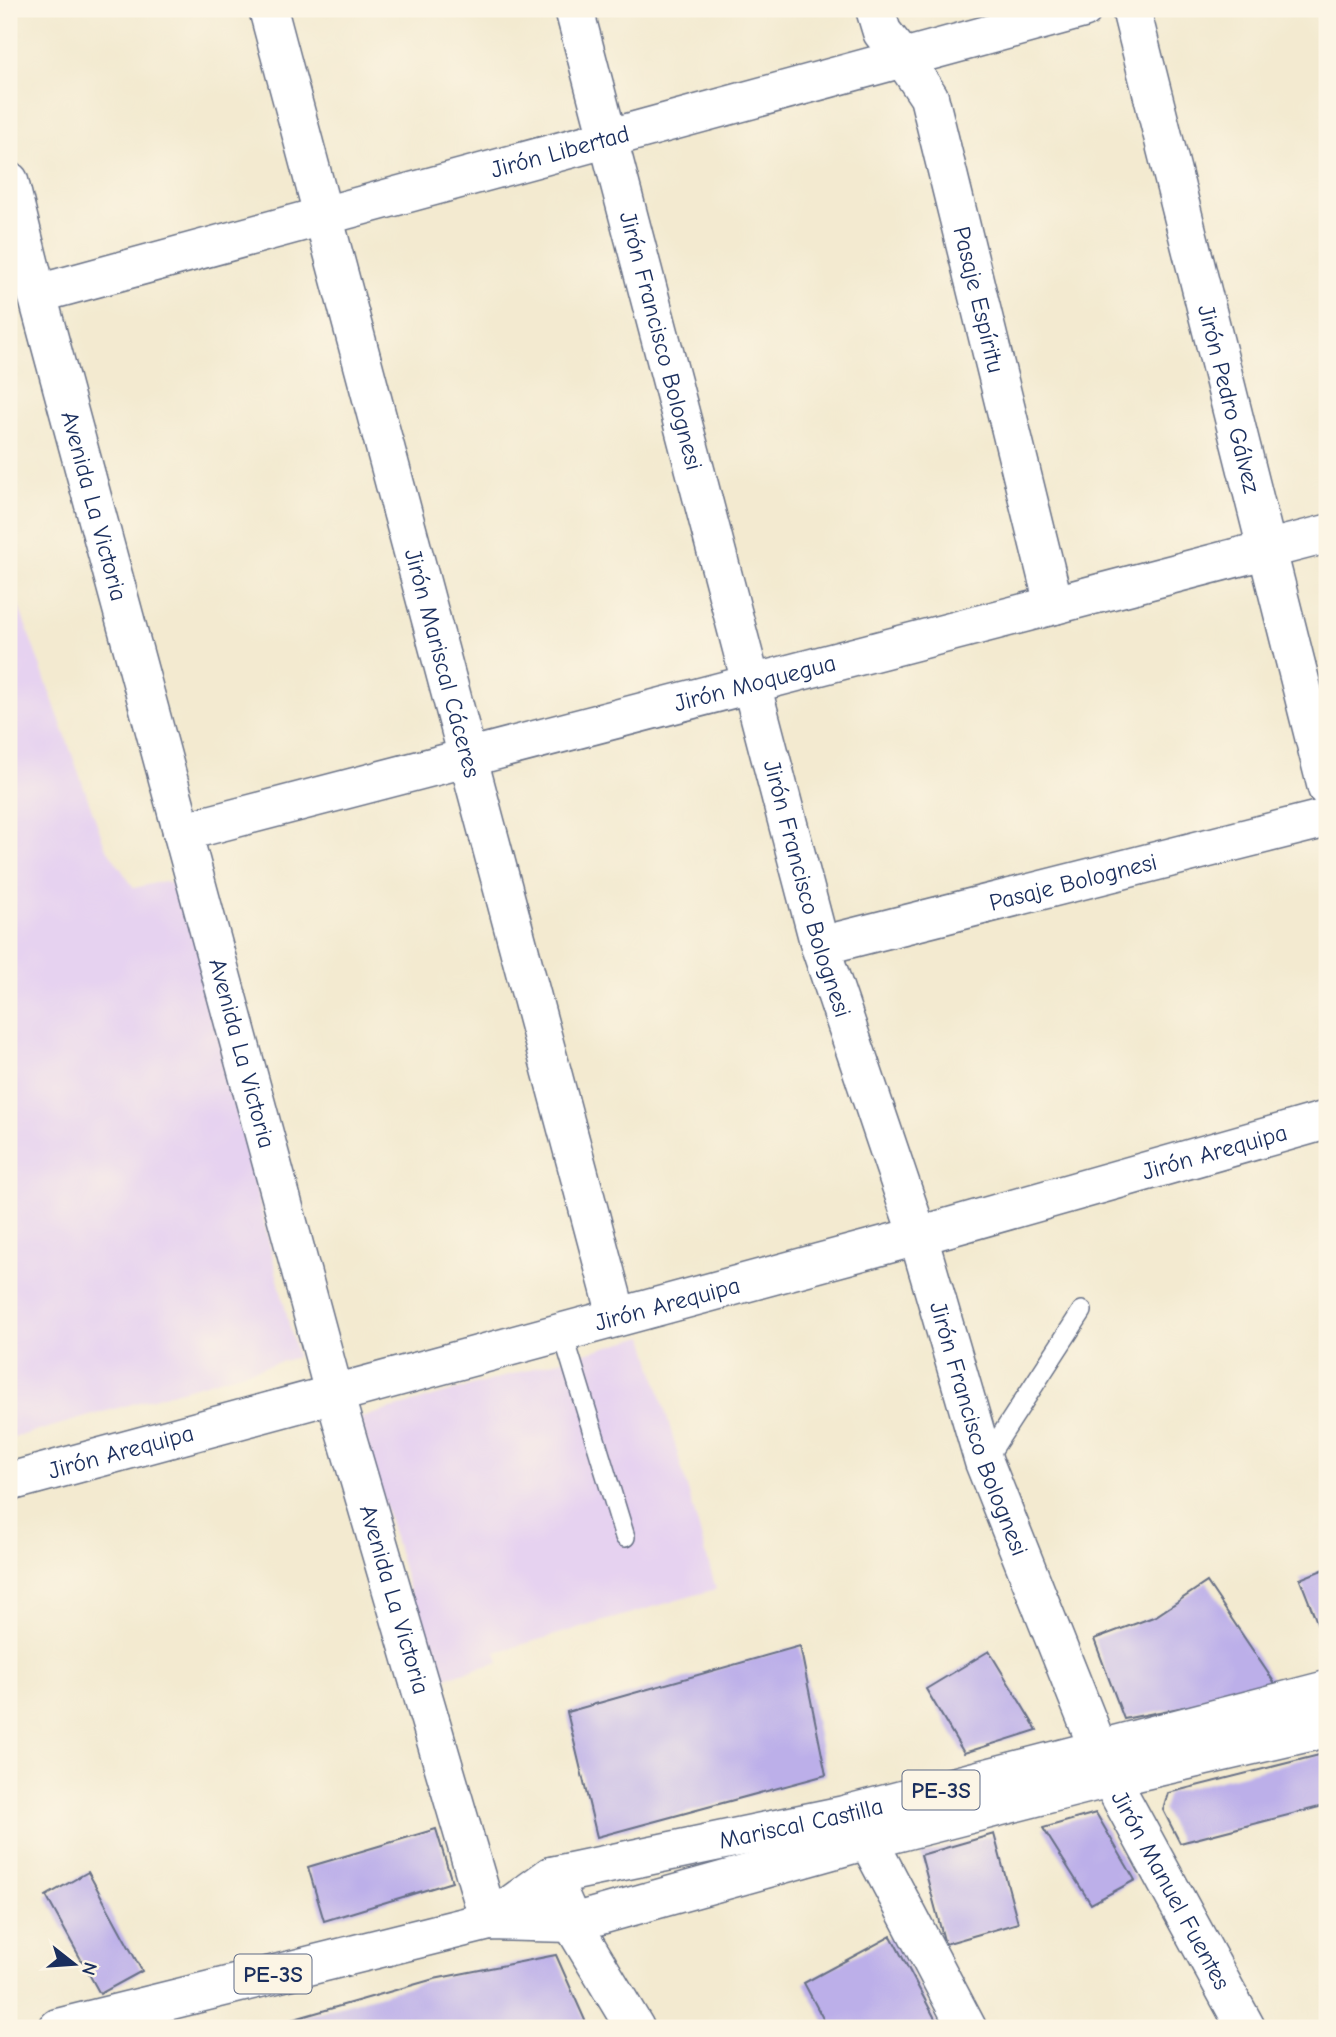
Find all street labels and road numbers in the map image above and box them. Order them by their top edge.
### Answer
street label: Jirón Libertad [488,119,632,184]
street label: Jirón Francisco Bolognesi [614,208,708,473]
street label: Pasaje Espíritu [947,224,1010,376]
street label: Jirón Pedro Gálvez [1192,302,1266,496]
street label: Avenida La Victoria [55,408,133,604]
street label: Jirón Mariscal Cáceres [399,546,487,781]
street label: Jirón Moquegua [671,648,839,717]
street label: Jirón Francisco Bolognesi [758,757,857,1021]
street label: Pasaje Bolognesi [986,847,1160,917]
street label: Avenida La Victoria [203,955,281,1151]
street label: Jirón Arequipa [1139,1118,1290,1186]
street label: Jirón Arequipa [591,1271,743,1337]
street label: Jirón Francisco Bolognesi [924,1298,1034,1560]
street label: Jirón Arequipa [45,1419,197,1485]
street label: Avenida La Victoria [354,1502,436,1697]
road number: PE-3S [902,1770,979,1810]
street label: Jirón Manuel Fuentes [1106,1786,1236,1994]
street label: Mariscal Castilla [716,1792,886,1855]
road number: PE-3S [234,1954,312,1994]

